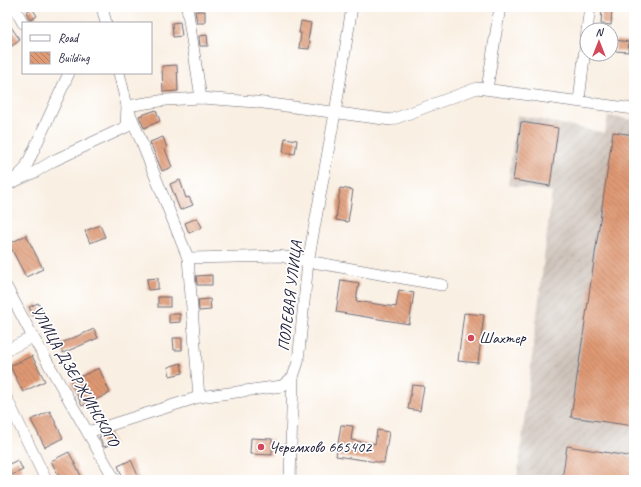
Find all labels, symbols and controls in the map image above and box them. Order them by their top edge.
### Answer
legend [22,22,152,74]
north arrow [579,22,619,62]
text: N [596,25,605,39]
text: Road [58,30,80,46]
text: Building [58,50,90,66]
street label: ПОЛЕВАЯ УЛИЦА [273,239,307,352]
street label: УЛИЦА ДЗЕРЖИНСКОГО [27,302,124,452]
place label: Шахтер [479,328,526,348]
marker: Шахтер [466,333,476,343]
place label: Черемхово 665402 [269,437,373,457]
marker: Черемхово 665402 [256,442,266,452]

